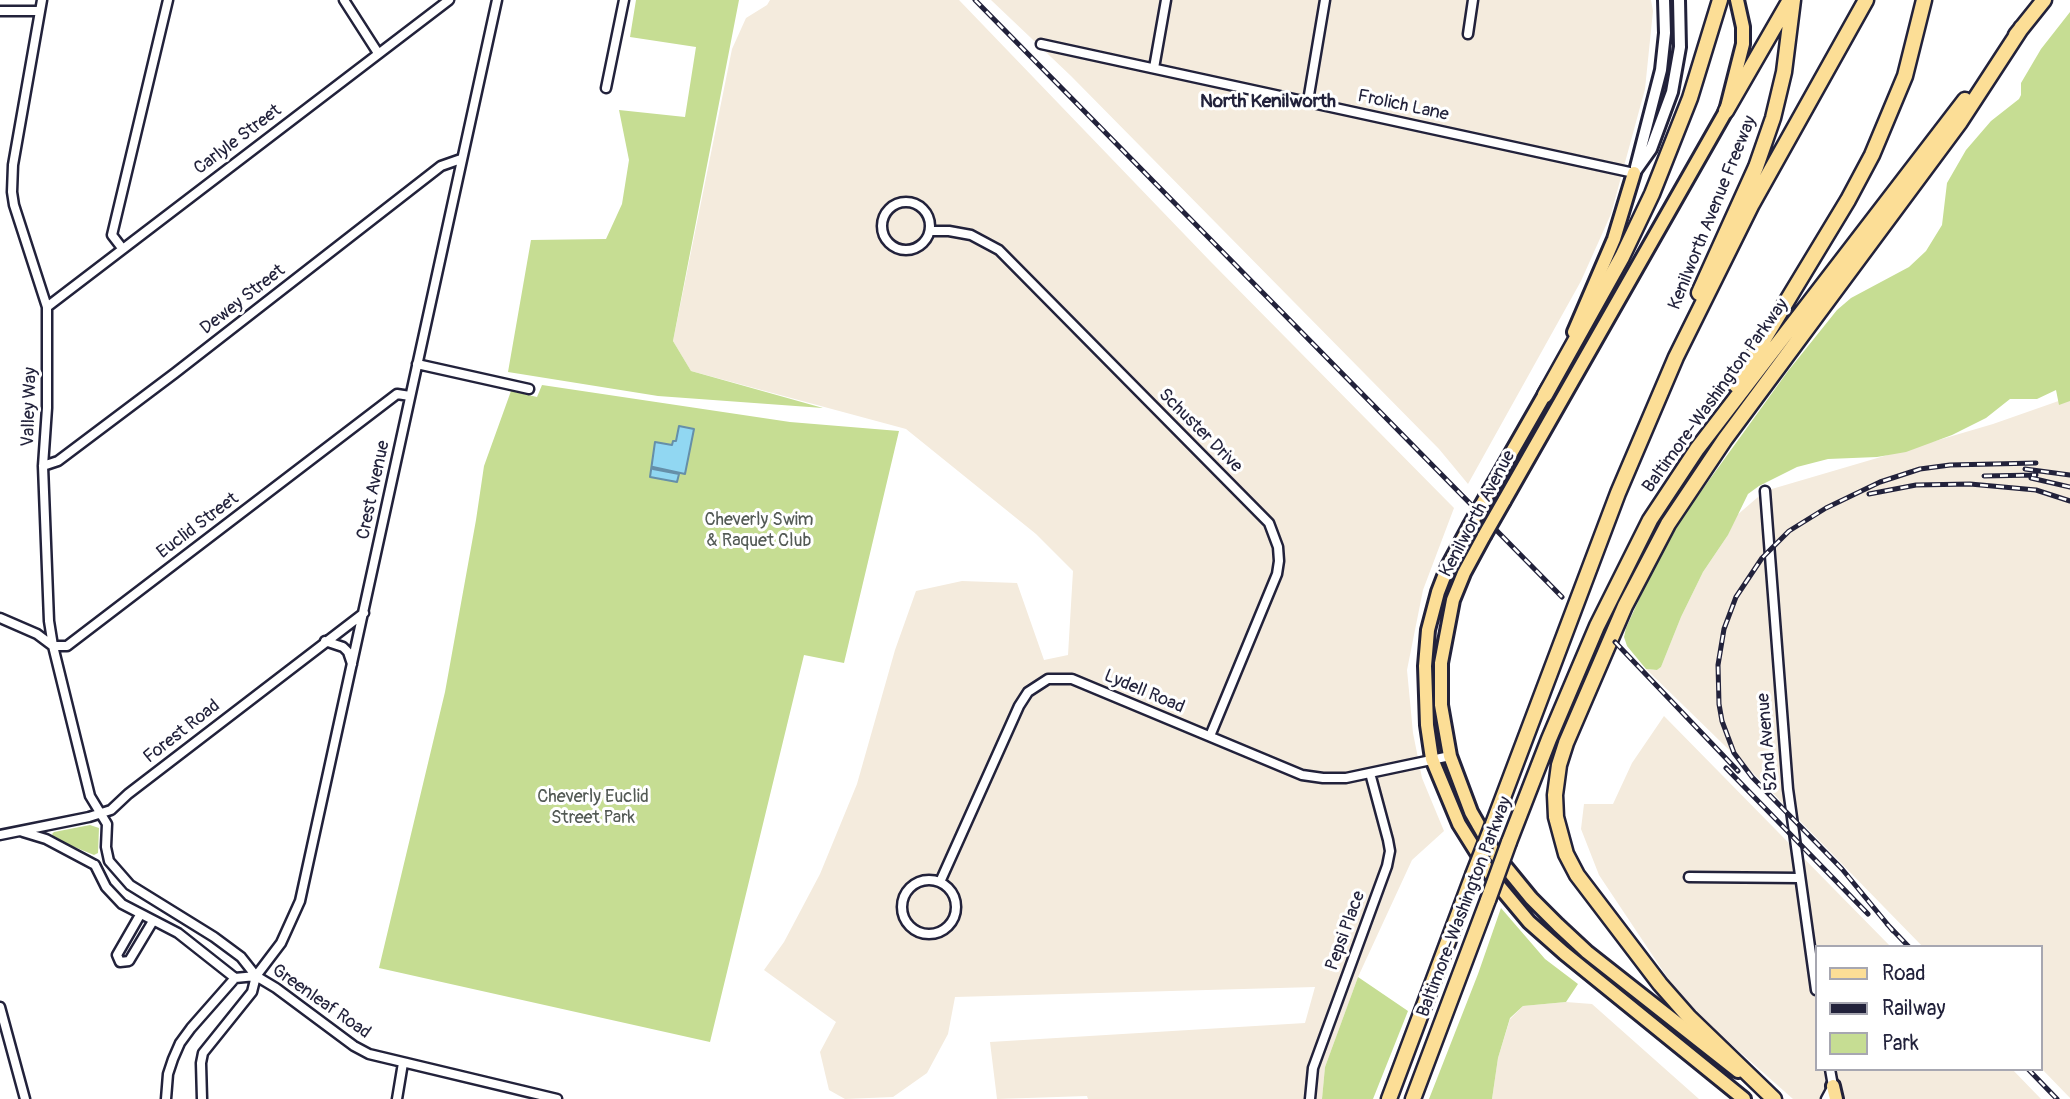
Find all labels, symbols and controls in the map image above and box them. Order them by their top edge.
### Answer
street label: Frolich Lane [1355,86,1451,126]
district label: North Kenilworth [1200,91,1336,113]
street label: Carlyle Street [190,100,286,180]
street label: Kenilworth Avenue Freeway [1664,113,1762,313]
street label: Dewey Street [196,260,290,340]
street label: Baltimore-Washington Parkway [1638,295,1794,497]
street label: Valley Way [18,367,42,447]
street label: Schuster Drive [1153,384,1247,478]
street label: Crest Avenue [353,439,395,541]
street label: Kenilworth Avenue [1436,447,1520,581]
street label: Euclid Street [153,488,243,564]
park label: Cheverly Swim & Raquet Club [704,509,814,552]
street label: Lydell Road [1100,665,1188,719]
street label: 52nd Avenue [1753,692,1783,792]
street label: Forest Road [139,695,225,769]
park label: Cheverly Euclid Street Park [537,786,649,828]
street label: Baltimore-Washington Parkway [1413,794,1517,1020]
street label: Pepsi Place [1322,888,1370,974]
legend [1814,945,2042,1071]
street label: Greenleaf Road [267,960,375,1044]
text: Road [1882,960,1926,987]
text: Railway [1882,995,1946,1022]
text: Park [1882,1030,1919,1057]

